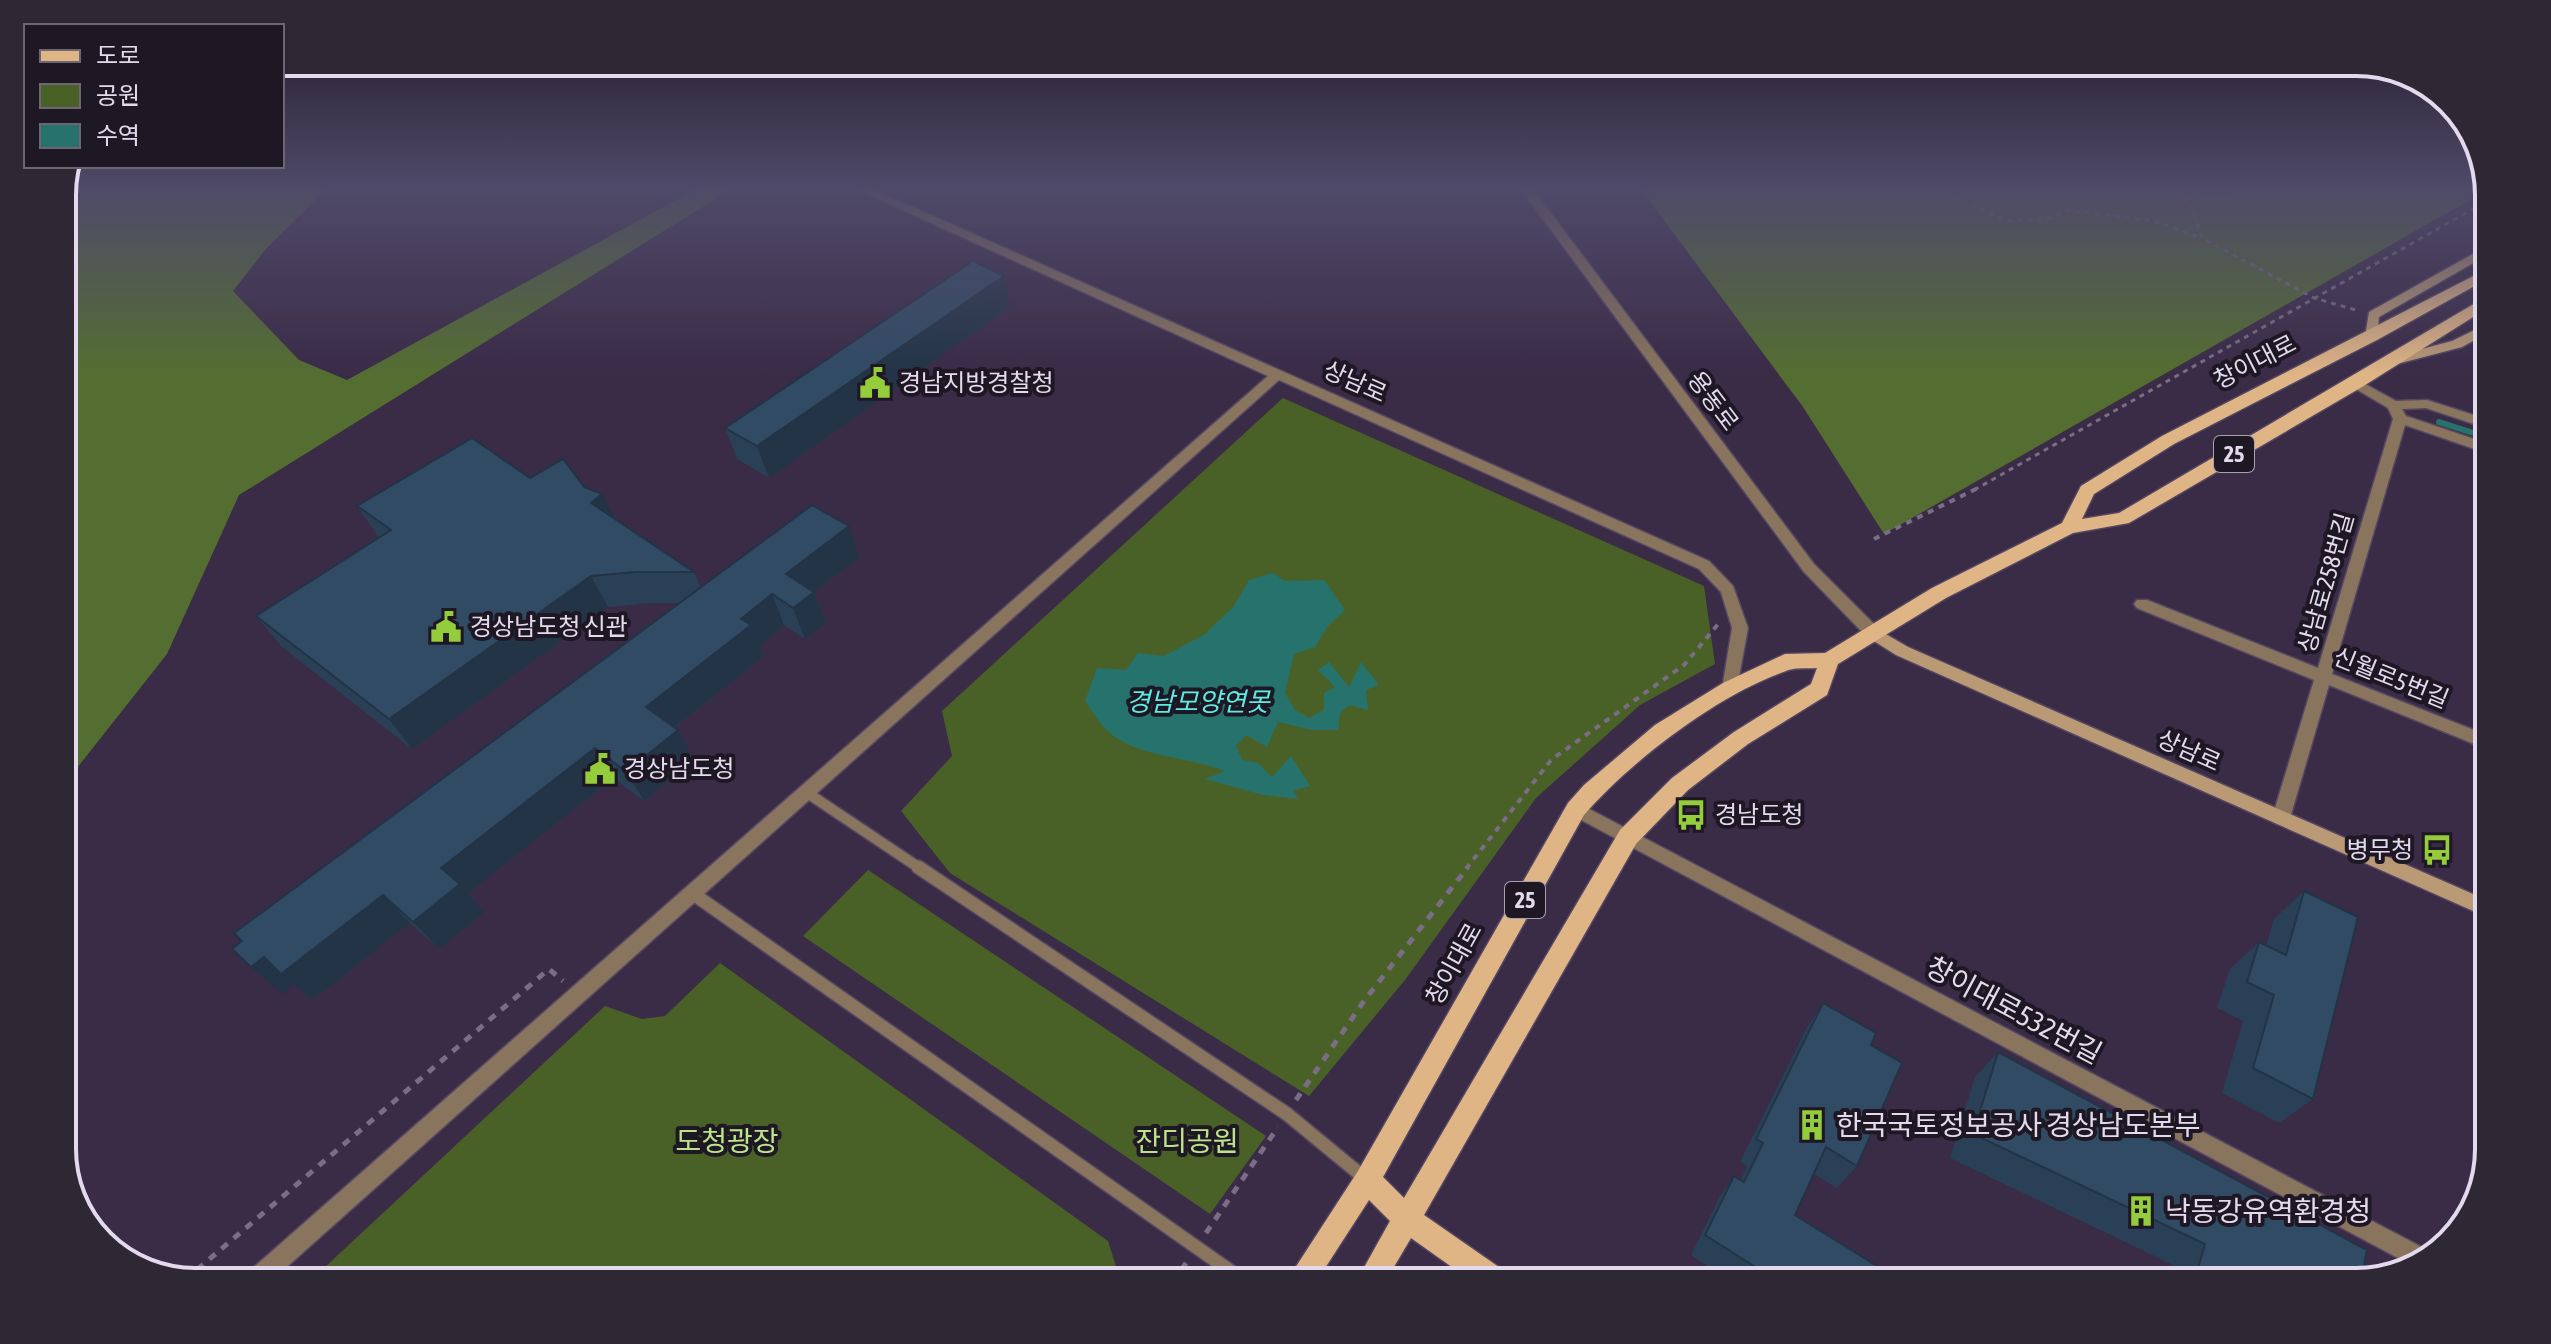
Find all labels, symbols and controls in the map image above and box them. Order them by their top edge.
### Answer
legend [24,24,284,168]
text: 도로 [96,42,140,69]
text: 공원 [96,82,140,109]
text: 수역 [96,122,140,149]
street label: 창이대로 [2209,329,2300,394]
street label: 상남로 [1319,356,1391,407]
public building icon: 경남지방경찰청 [858,366,892,400]
street label: 용동로 [1683,366,1744,435]
place label: 경남지방경찰청 [899,369,1054,396]
road number: 25 [2214,436,2254,472]
street label: 상남로258번길 [2293,510,2358,656]
public building icon: 경상남도청 신관 [429,610,463,644]
place label: 경상남도청 신관 [470,613,628,640]
street label: 신월로5번길 [2330,642,2453,713]
water label: 경남모양연못 [1126,687,1272,717]
street label: 상남로 [2153,725,2225,776]
public building icon: 경상남도청 [583,752,617,786]
place label: 경상남도청 [624,755,734,782]
bus stop icon: 경남도청 [1674,798,1708,832]
place label: 경남도청 [1715,801,1803,828]
bus stop icon: 병무청 [2420,833,2454,867]
place label: 병무청 [2347,836,2413,863]
road number: 25 [1505,882,1545,918]
street label: 창이대로 [1420,919,1487,1009]
street label: 창이대로532번길 [1921,950,2107,1070]
building icon: 한국국토정보공사 경상남도본부 [1795,1108,1829,1142]
place label: 한국국토정보공사 경상남도본부 [1836,1109,2200,1141]
park label: 도청광장 [675,1125,779,1157]
park label: 잔디공원 [1135,1125,1239,1157]
building icon: 낙동강유역환경청 [2124,1194,2158,1228]
place label: 낙동강유역환경청 [2165,1195,2371,1227]

